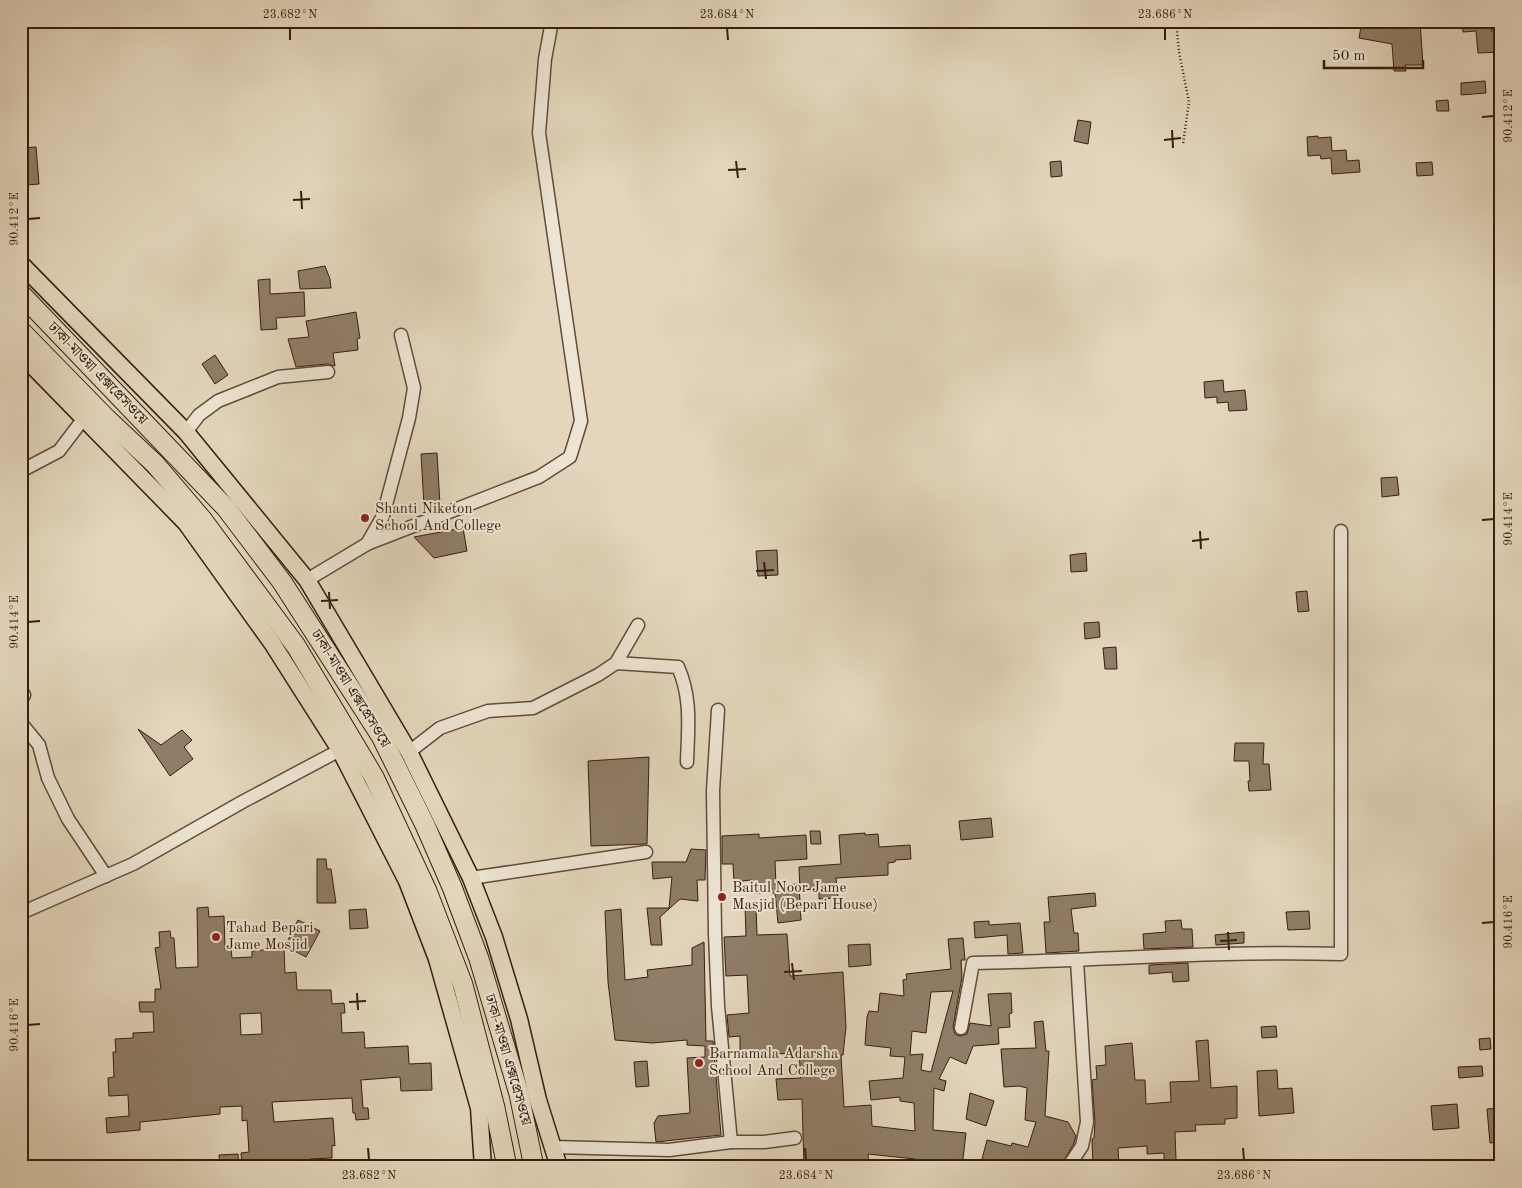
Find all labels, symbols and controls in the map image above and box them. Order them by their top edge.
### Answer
text: 23.682°N [263,9,317,21]
text: 23.684°N [700,9,754,21]
text: 23.686°N [1138,9,1192,21]
scale bar [1324,38,1423,70]
text: 50 m [1332,49,1366,64]
text: 90.412°E [1503,89,1515,143]
text: 90.412°E [9,192,21,246]
street label: ঢাকা-মাওয়া এক্সপ্রেসওয়ে [44,319,150,429]
text: 90.414°E [1503,492,1515,546]
place label: Shanti Niketon School And College [375,502,501,534]
marker: Shanti Niketon School And College [359,512,371,524]
text: 90.414°E [9,595,21,649]
street label: ঢাকা-মাওয়া এক্সপ্রেসওয়ে [307,627,393,751]
place label: Baitul Noor Jame Masjid (Bepari House) [732,881,878,913]
marker: Baitul Noor Jame Masjid (Bepari House) [716,891,728,903]
text: 90.416°E [1503,895,1515,949]
place label: Tahad Bepari Jame Mosjid [226,921,314,953]
marker: Tahad Bepari Jame Mosjid [210,931,222,943]
street label: ঢাকা-মাওয়া এক্সপ্রেসওয়ে [481,992,533,1128]
text: 90.416°E [9,998,21,1052]
place label: Barnamala Adarsha School And College [709,1047,839,1079]
marker: Barnamala Adarsha School And College [693,1057,705,1069]
text: 23.682°N [342,1170,396,1182]
text: 23.684°N [779,1170,833,1182]
text: 23.686°N [1217,1170,1271,1182]

